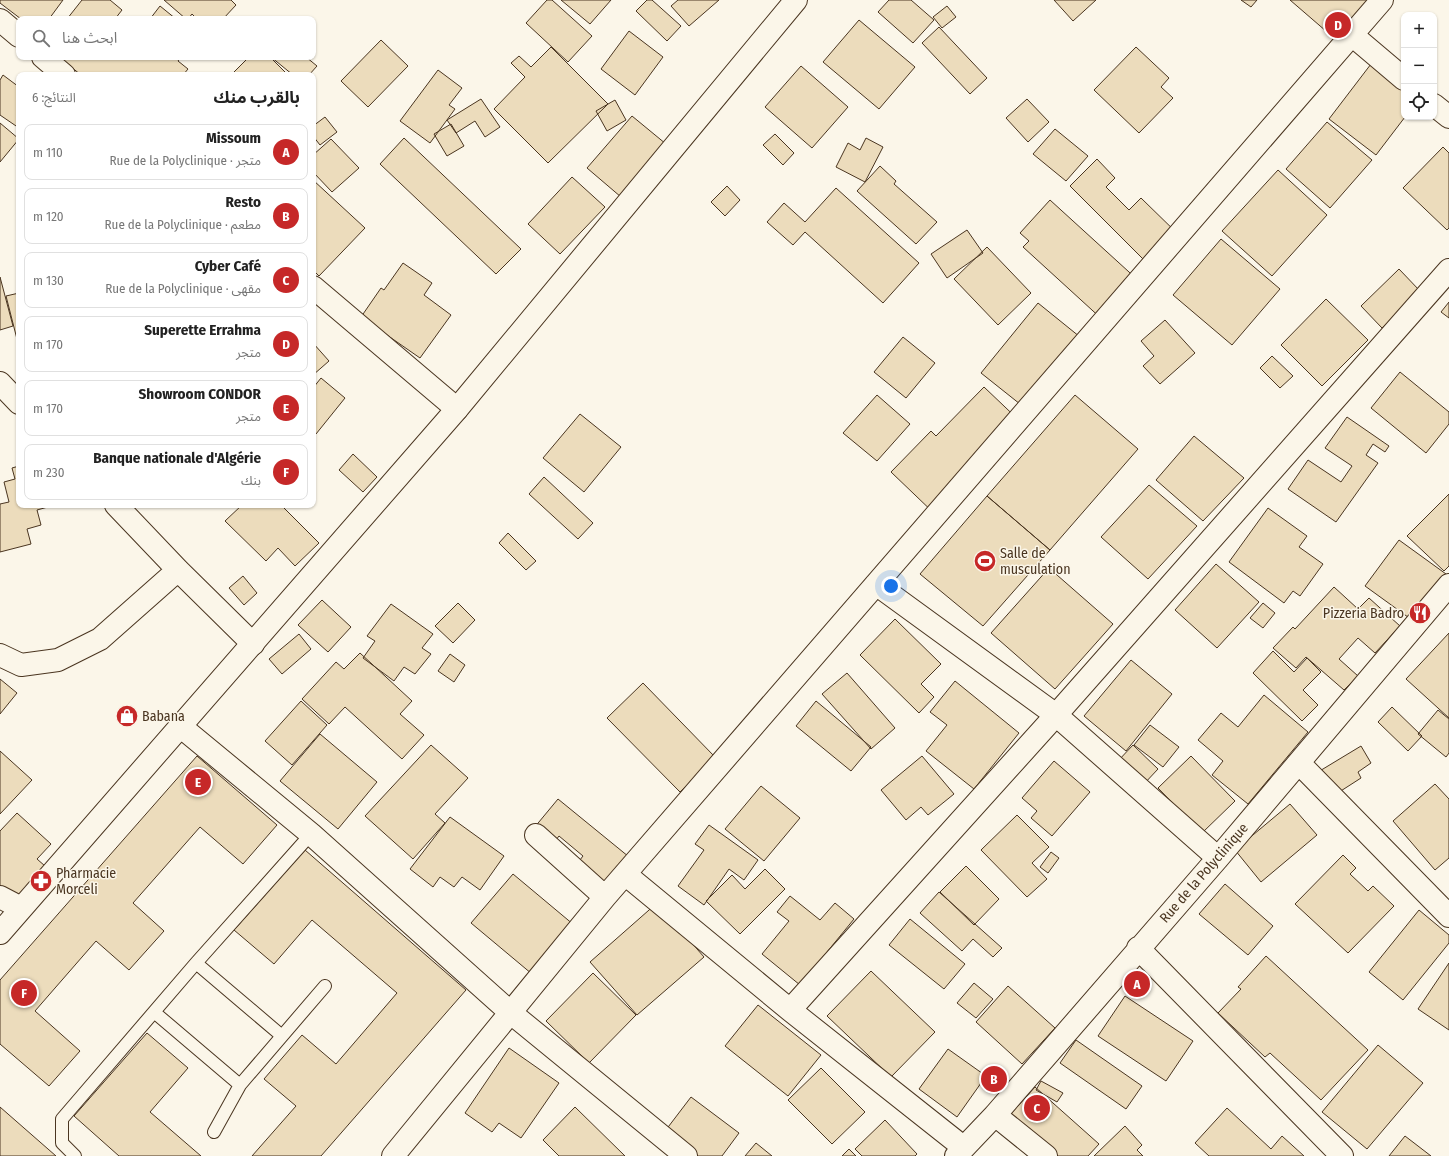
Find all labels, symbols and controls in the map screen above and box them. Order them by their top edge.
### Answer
pin: D [1325,10,1351,40]
map controls [1401,12,1437,120]
button: + [1401,12,1437,48]
search box [16,16,316,60]
icon: search [30,27,52,49]
text: ابحث هنا [62,29,117,47]
button: − [1401,48,1437,84]
button: locate [1401,84,1437,120]
text: بالقرب منك [214,87,300,108]
text: النتائج: 6 [32,90,76,105]
text: Missoum [206,129,261,147]
text: 110 m [33,145,63,160]
text: A [282,145,290,160]
text: متجر · Rue de la Polyclinique [110,153,261,168]
text: Resto [226,193,261,211]
text: 120 m [33,209,64,224]
text: B [282,209,290,224]
text: مطعم · Rue de la Polyclinique [105,217,261,232]
text: Cyber Café [195,257,261,275]
text: 130 m [33,273,64,288]
text: C [283,273,289,288]
text: مقهى · Rue de la Polyclinique [105,281,261,296]
text: Superette Errahma [144,321,261,339]
text: 170 m [33,337,63,352]
text: D [282,337,290,352]
text: متجر [236,345,261,360]
text: Showroom CONDOR [139,385,261,403]
text: 170 m [33,401,63,416]
text: E [283,401,289,416]
text: متجر [236,409,261,424]
text: Banque nationale d'Algérie [93,449,261,467]
text: 230 m [33,465,64,480]
text: F [283,465,289,480]
text: بنك [241,473,261,488]
place label: Salle de musculation [1000,545,1071,578]
sports icon: Salle de musculation [972,548,998,574]
your location [881,576,901,596]
restaurant icon: Pizzeria Badro [1407,600,1433,626]
place label: Pizzeria Badro [1323,605,1404,622]
shop icon: Babana [114,703,140,729]
place label: Babana [142,708,185,725]
pin: E [185,767,211,797]
street label: Rue de la Polyclinique [1156,820,1252,926]
place label: Pharmacie Morceli [56,865,116,898]
pharmacy icon: Pharmacie Morceli [28,868,54,894]
pin: A [1124,969,1150,999]
pin: F [11,978,37,1008]
pin: B [981,1064,1007,1094]
pin: C [1024,1093,1050,1123]

